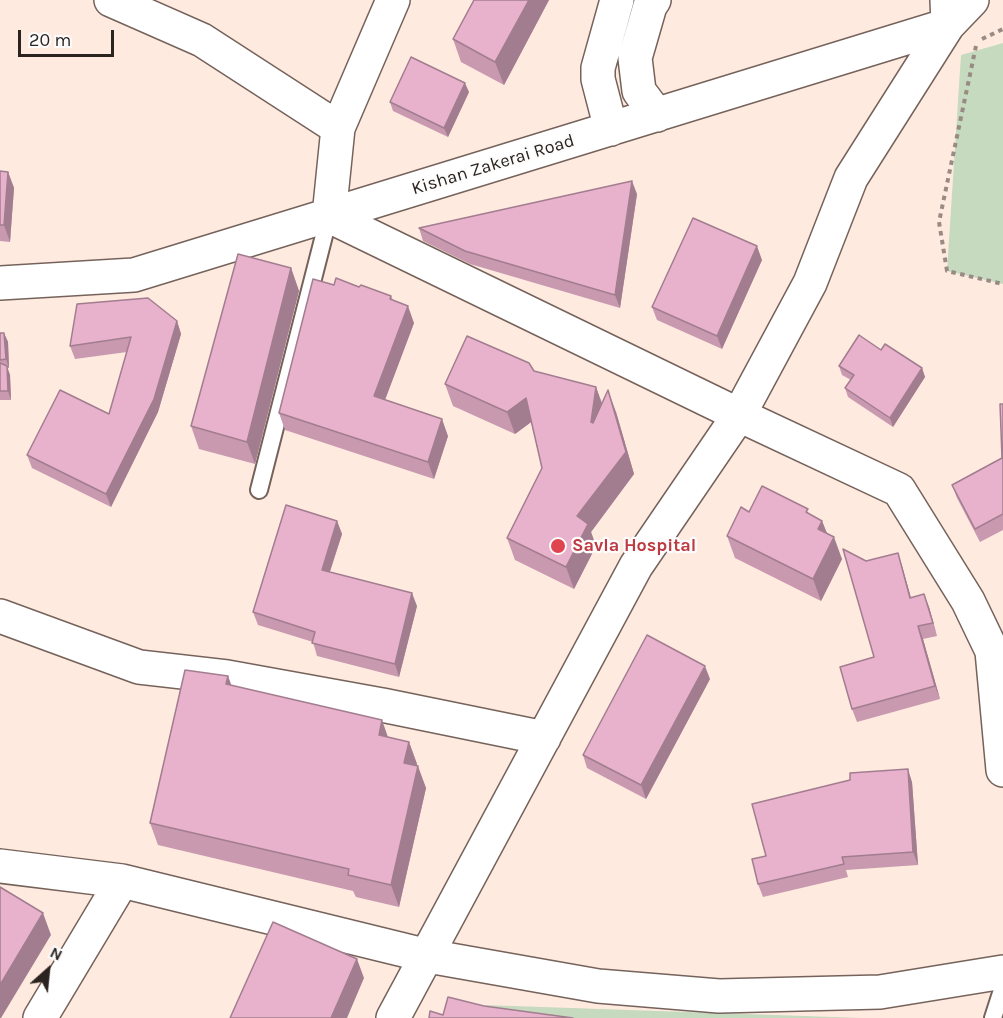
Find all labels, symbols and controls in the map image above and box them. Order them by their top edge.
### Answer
scale bar [21,18,117,56]
text: 20 m [29,29,71,51]
street label: Kishan Zakerai Road [409,130,577,200]
place label: Savla Hospital [572,535,696,557]
marker: Savla Hospital [549,537,567,555]
north arrow [18,940,78,1000]
text: N [47,942,66,965]

